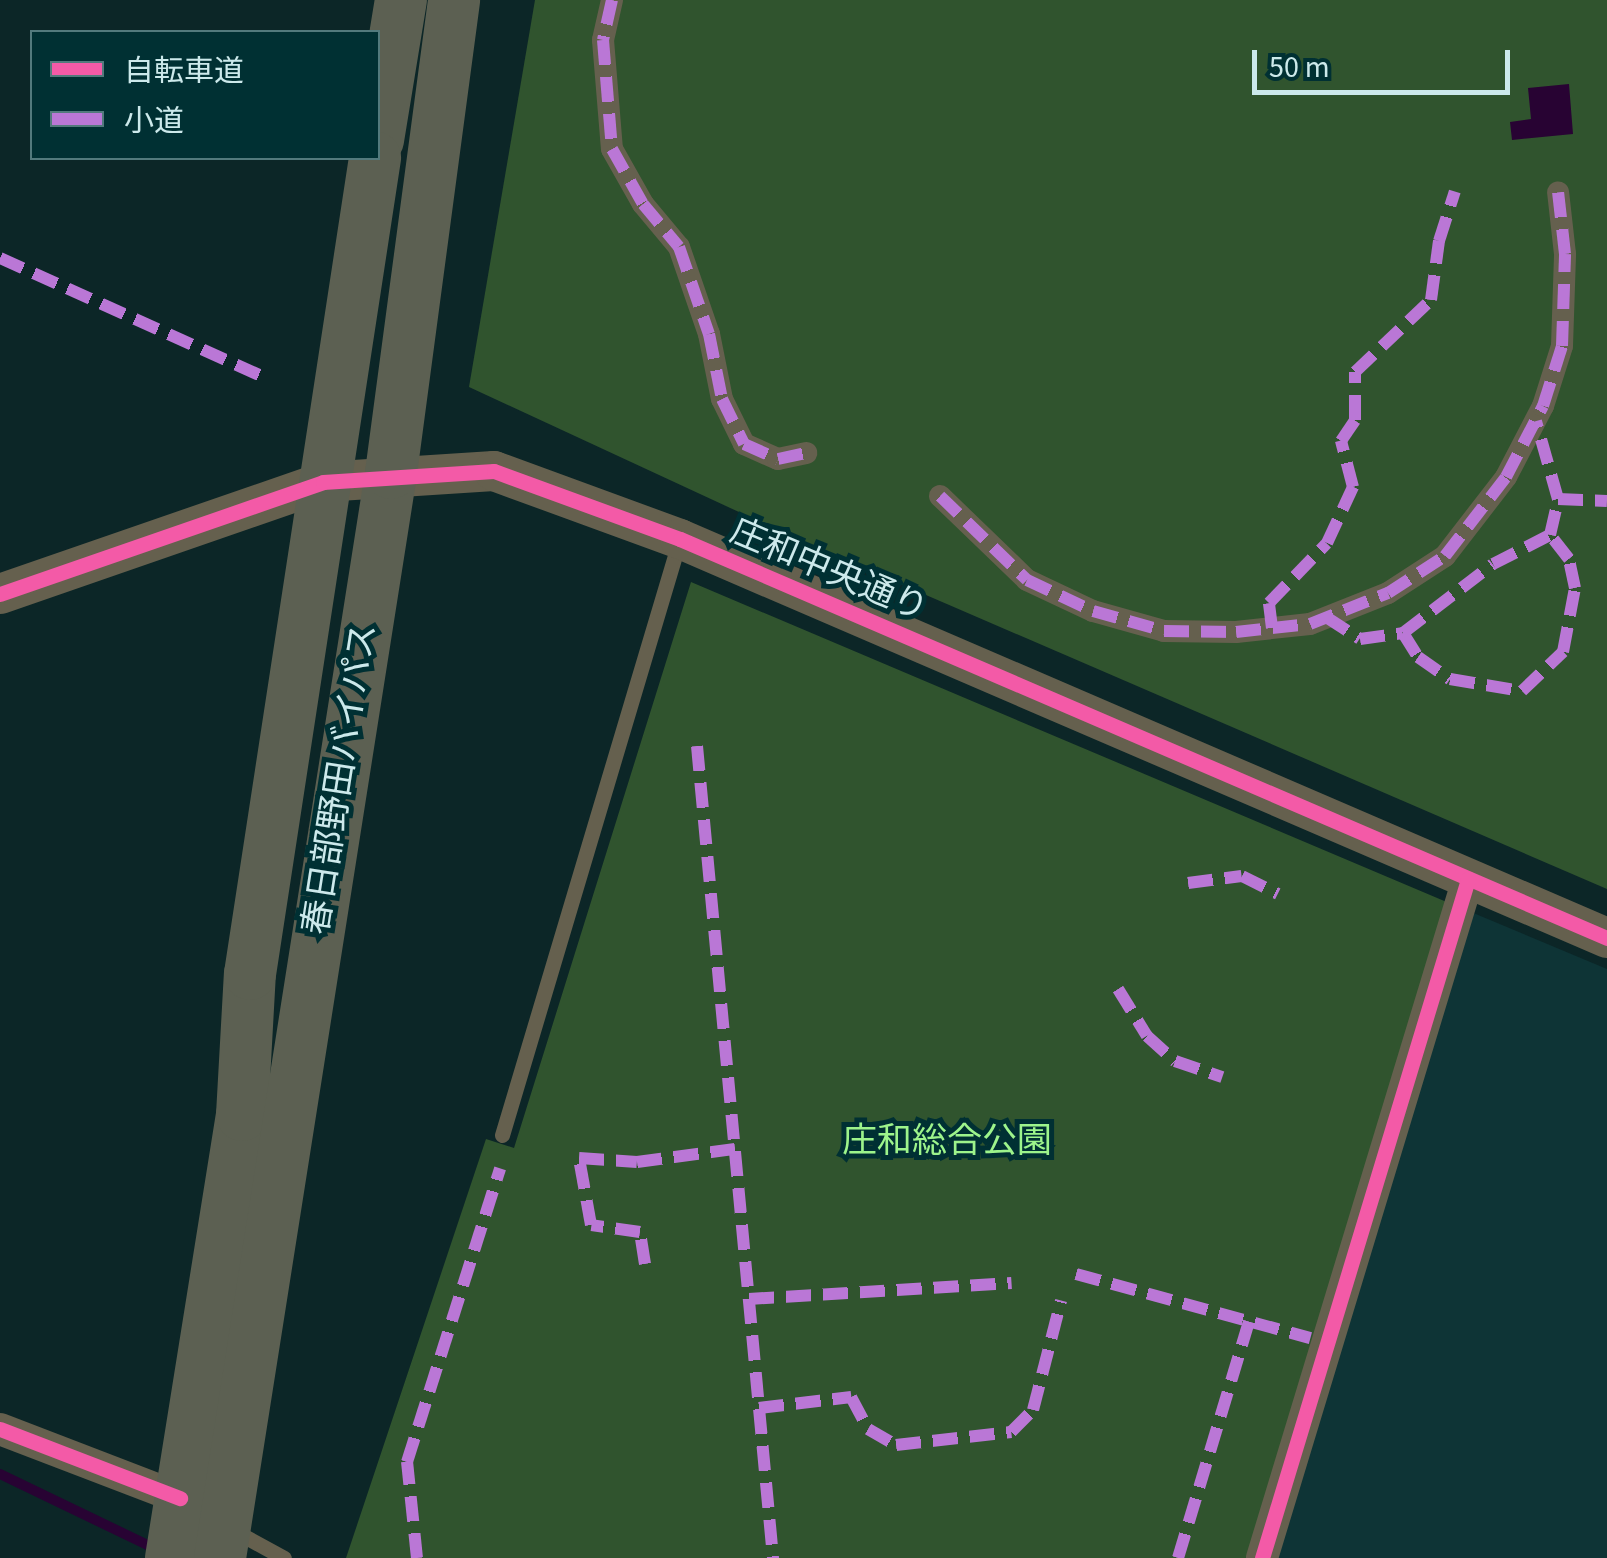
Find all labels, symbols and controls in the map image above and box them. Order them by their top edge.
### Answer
legend [30,30,380,160]
scale bar [1257,30,1514,92]
text: 50 m [1269,46,1330,89]
text: 自転車道 [124,50,244,93]
text: 小道 [124,100,184,143]
street label: 庄和中央通り [724,510,934,630]
street label: 春日部野田バイパス [295,620,385,938]
park label: 庄和総合公園 [842,1120,1052,1162]

